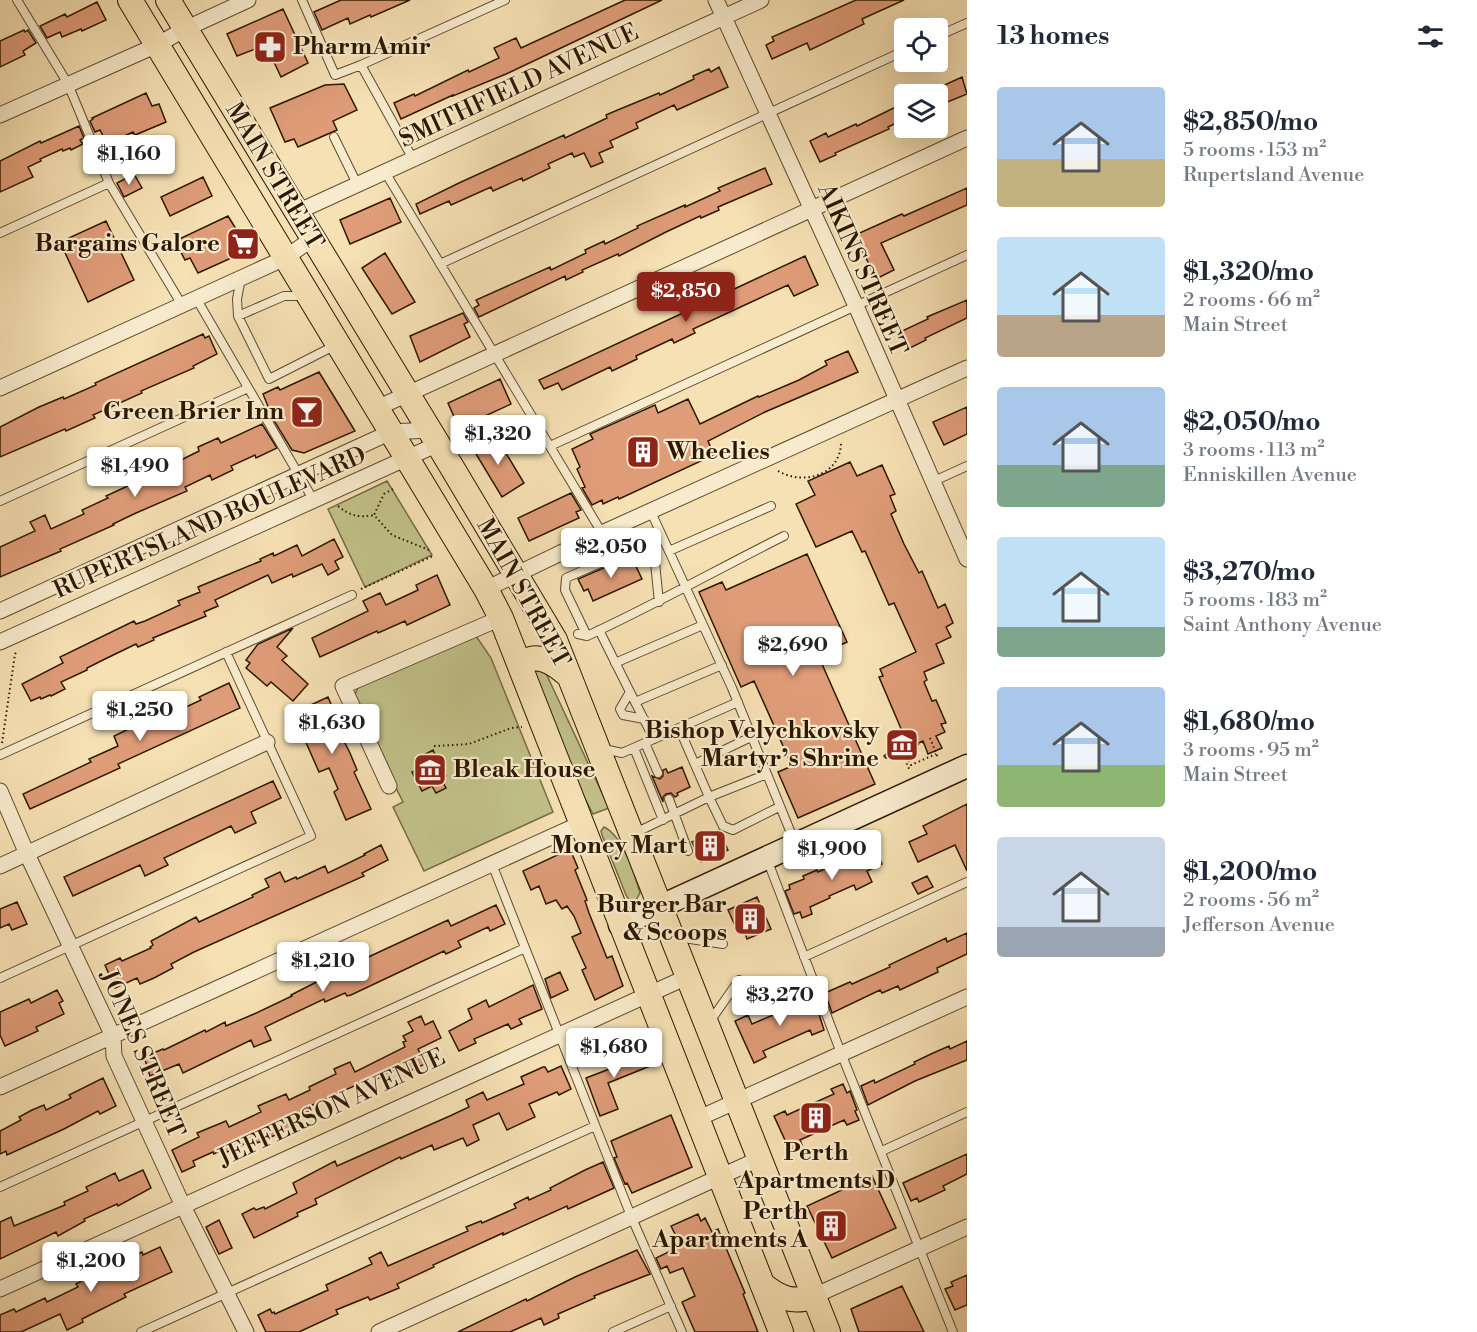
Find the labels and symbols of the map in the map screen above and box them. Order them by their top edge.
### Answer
street label: SMITHFIELD AVENUE [394,17,644,155]
pharmacy icon: PharmAmir [252,29,288,65]
place label: PharmAmir [293,32,431,62]
street label: MAIN STREET [218,97,330,255]
pin: $1,160 [80,135,178,186]
street label: AIKINS STREET [810,178,913,361]
supermarket icon: Bargains Galore [225,226,261,262]
place label: Bargains Galore [35,229,220,259]
pin: $2,850 [637,272,735,323]
bar icon: Green Brier Inn [289,394,325,430]
place label: Green Brier Inn [103,397,284,427]
pin: $1,320 [449,415,547,466]
building icon: Wheelies [625,434,661,470]
place label: Wheelies [665,437,770,467]
street label: RUPERTSLAND BOULEVARD [49,440,371,606]
pin: $1,490 [86,447,184,498]
street label: MAIN STREET [470,513,576,673]
pin: $2,050 [562,528,660,579]
pin: $2,690 [744,626,842,677]
pin: $1,250 [91,691,189,742]
pin: $1,630 [283,704,381,755]
place label: Bishop Velychkovsky Martyr’s Shrine [645,716,880,774]
museum icon: Bishop Velychkovsky Martyr’s Shrine [884,727,920,763]
museum icon: Bleak House [412,752,448,788]
place label: Bleak House [453,755,595,785]
building icon: Money Mart [692,828,728,864]
pin: $1,900 [783,830,881,881]
place label: Money Mart [551,831,687,861]
place label: Burger Bar & Scoops [597,890,727,948]
building icon: Burger Bar & Scoops [732,901,768,937]
pin: $1,210 [274,942,372,993]
street label: JONES STREET [93,965,191,1143]
pin: $3,270 [731,976,829,1027]
pin: $1,680 [565,1028,663,1079]
street label: JEFFERSON AVENUE [213,1042,450,1174]
building icon: Perth Apartments D [798,1100,834,1136]
place label: Perth Apartments D [736,1138,895,1196]
place label: Perth Apartments A [651,1197,809,1255]
building icon: Perth Apartments A [813,1208,849,1244]
pin: $1,200 [42,1242,140,1293]

